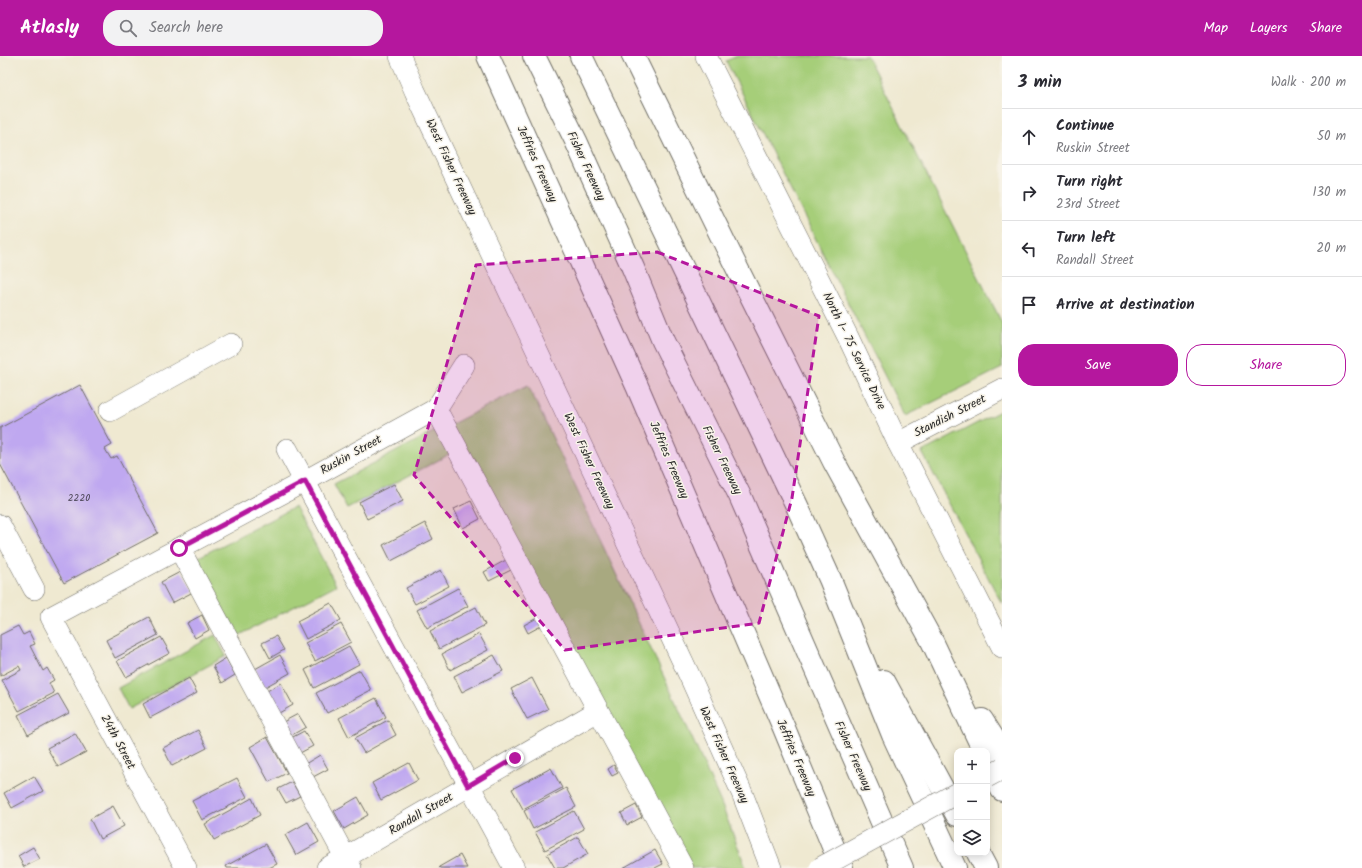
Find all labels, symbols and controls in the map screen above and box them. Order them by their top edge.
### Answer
search box [103,10,383,46]
text: Atlasly [20,13,79,43]
text: Search here [149,16,223,40]
icon: search [117,17,139,39]
text: Map [1204,17,1228,39]
text: Layers [1250,17,1288,39]
text: Share [1310,17,1342,39]
text: 3 min [1018,69,1062,96]
text: Walk · 200 m [1271,72,1346,93]
text: Continue [1056,114,1114,138]
street label: West Fisher Freeway [420,116,482,219]
street label: Jeffries Freeway [512,122,563,206]
icon: ahead [1018,126,1040,148]
text: 50 m [1317,126,1346,147]
street label: Fisher Freeway [561,128,611,204]
text: Ruskin Street [1056,138,1130,159]
text: Turn right [1056,170,1123,194]
icon: right [1018,182,1040,204]
text: 130 m [1312,182,1346,203]
text: 23rd Street [1056,194,1120,215]
text: Turn left [1056,226,1116,250]
icon: left [1018,238,1040,260]
text: 20 m [1316,238,1346,259]
text: Randall Street [1056,250,1134,271]
street label: North I- 75 Service Drive [817,289,891,413]
text: Arrive at destination [1056,293,1195,317]
icon: arrive [1018,294,1040,316]
button: Save [1018,344,1178,386]
button: Share [1186,344,1346,386]
street label: Standish Street [911,390,990,442]
street label: West Fisher Freeway [558,410,620,513]
street label: Jeffries Freeway [644,418,694,502]
street label: Fisher Freeway [697,422,747,498]
street label: Ruskin Street [317,430,386,480]
house number: 2220 [68,490,90,506]
route start [170,539,188,557]
street label: West Fisher Freeway [694,703,754,807]
street label: 24th Street [96,711,141,773]
street label: Jeffries Freeway [771,716,821,800]
street label: Fisher Freeway [829,718,877,795]
map controls [954,748,990,856]
button: + [954,748,990,784]
route end [506,749,524,767]
button: − [954,784,990,820]
street label: Randall Street [385,788,457,840]
button: layers [954,820,990,856]

